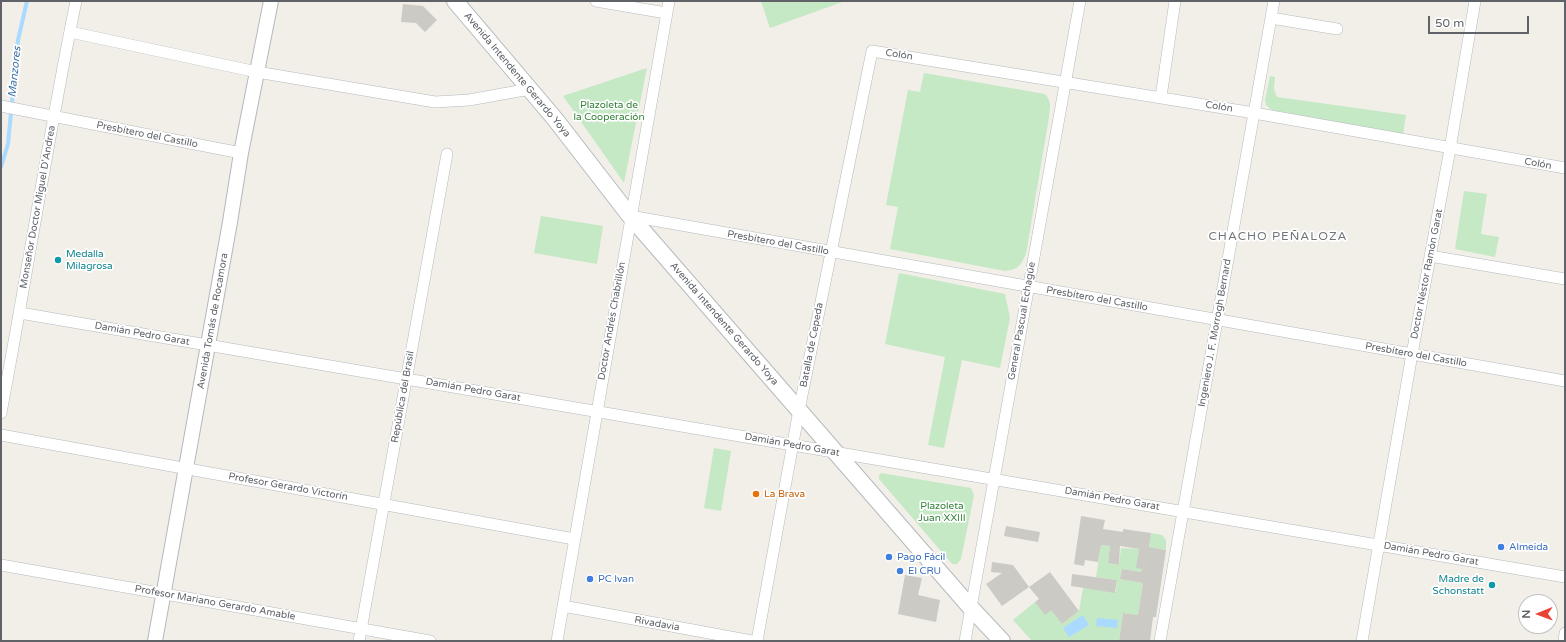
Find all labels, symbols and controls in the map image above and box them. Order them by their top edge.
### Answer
scale bar [1430,8,1531,34]
street label: Avenida Intendente Gerardo Yoya [461,10,573,140]
text: 50 m [1435,16,1464,30]
water label: Manzores [6,46,24,98]
street label: Colón [884,47,914,63]
park label: Plazoleta de la Cooperación [573,99,645,122]
street label: Colón [1204,99,1234,115]
street label: Presbítero del Castillo [95,119,199,151]
street label: Monseñor Doctor Miguel D'Andrea [18,124,58,290]
street label: Colón [1523,156,1553,172]
street label: Doctor Néstor Ramón Garat [1408,208,1446,340]
street label: Presbítero del Castillo [726,228,830,258]
district label: CHACHO PEÑALOZA [1208,230,1348,244]
place label: Medalla Milagrosa [66,248,113,272]
street label: Avenida Tomás de Rocamora [195,252,231,390]
marker: Medalla Milagrosa [53,255,63,265]
street label: Ingeniero J. F. Morrogh Bernard [1196,258,1234,408]
street label: Avenida Intendente Gerardo Yoya [667,260,781,388]
street label: Doctor Andrés Chabrillón [596,261,628,381]
street label: General Pascual Echagüe [1006,261,1038,381]
street label: Presbítero del Castillo [1045,284,1149,314]
street label: Batalla de Cepeda [798,302,826,388]
street label: Damián Pedro Garat [94,320,190,348]
street label: Presbítero del Castillo [1364,340,1468,370]
street label: República del Brasil [389,350,417,444]
street label: Damián Pedro Garat [425,376,521,404]
street label: Damián Pedro Garat [744,431,840,459]
street label: Profesor Gerardo Victorín [227,471,349,503]
street label: Damián Pedro Garat [1064,485,1160,513]
place label: La Brava [764,488,805,500]
marker: La Brava [751,489,761,499]
park label: Plazoleta Juan XXIII [918,500,966,524]
street label: Damián Pedro Garat [1383,540,1479,568]
place label: Almeida [1509,541,1548,553]
marker: Almeida [1496,542,1506,552]
place label: Pago Fácil [897,551,945,563]
marker: Pago Fácil [884,552,894,562]
place label: El CRU [908,565,941,577]
marker: El CRU [895,566,905,576]
place label: PC Ivan [598,573,634,585]
place label: Madre de Schonstatt [1433,573,1484,596]
marker: PC Ivan [585,574,595,584]
marker: Madre de Schonstatt [1487,580,1497,590]
street label: Profesor Mariano Gerardo Amable [134,583,296,623]
north arrow [1518,594,1558,634]
text: N [1520,610,1533,619]
street label: Rivadavia [633,614,681,634]

